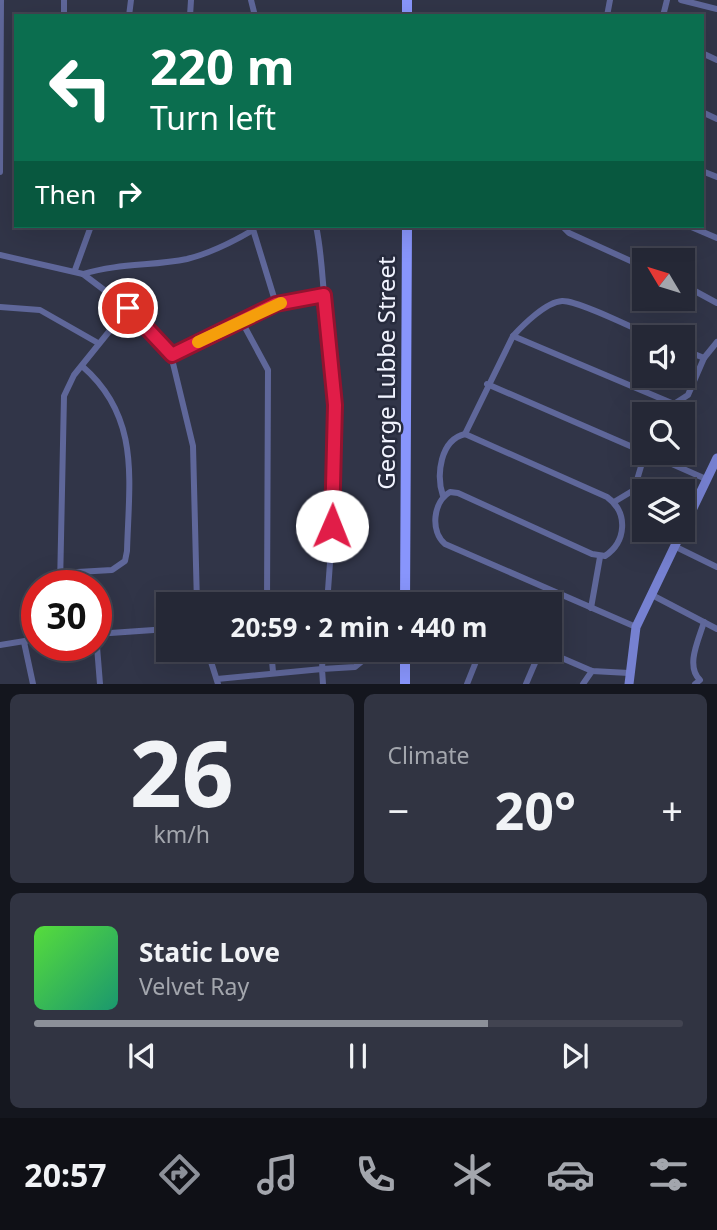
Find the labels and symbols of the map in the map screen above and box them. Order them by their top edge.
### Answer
north arrow [632,248,695,312]
street label: George Lubbe Street [369,256,402,490]
pin [98,278,158,338]
position arrow [295,489,369,563]
speed limit sign: 30 [21,570,112,661]

